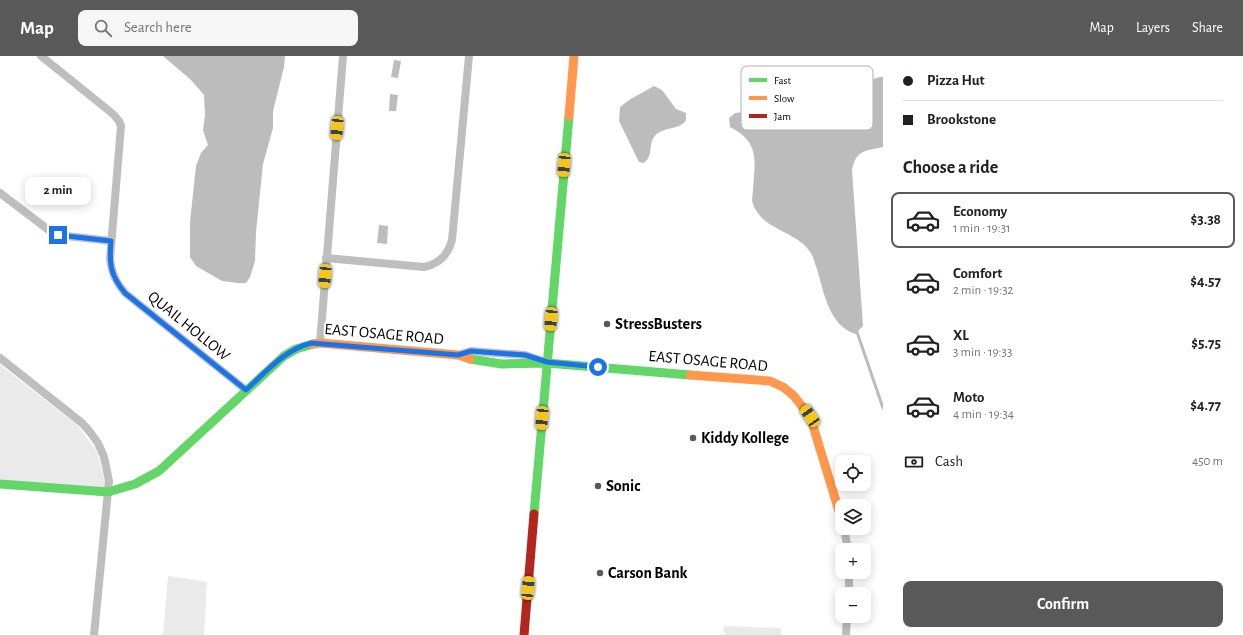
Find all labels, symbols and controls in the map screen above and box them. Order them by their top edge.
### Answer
search box [78,10,358,46]
icon: search [92,17,114,39]
text: Map [20,19,54,38]
text: Search here [124,20,192,35]
text: Map [1089,21,1114,35]
text: Layers [1136,21,1170,35]
text: Share [1192,21,1223,35]
legend [741,66,873,130]
text: Pizza Hut [927,73,985,88]
text: Fast [774,75,792,86]
text: Slow [774,93,795,104]
text: Jam [774,111,791,122]
text: Brookstone [927,112,996,127]
car [330,116,344,140]
car [557,153,571,177]
text: Choose a ride [903,159,998,177]
callout: 2 min [25,177,91,205]
text: 2 min [44,184,72,197]
icon: car [905,202,941,238]
text: Economy [953,204,1007,219]
text: $3.38 [1190,212,1221,227]
text: 1 min · 19:31 [953,222,1011,235]
route end [49,226,67,244]
car [318,264,332,288]
icon: car [905,264,941,300]
text: Comfort [953,266,1002,281]
text: $4.57 [1190,274,1221,289]
text: 2 min · 19:32 [953,284,1013,297]
street label: QUAIL HOLLOW [144,288,234,365]
car [544,307,558,331]
place label: StressBusters [615,316,702,332]
marker: StressBusters [602,319,612,329]
street label: EAST OSAGE ROAD [324,321,444,347]
icon: car [905,326,941,362]
text: XL [953,328,969,343]
text: $5.75 [1191,336,1221,351]
text: 3 min · 19:33 [953,346,1012,359]
street label: EAST OSAGE ROAD [648,348,768,374]
route start [589,358,607,376]
icon: car [905,388,941,424]
text: Moto [953,390,985,405]
text: $4.77 [1190,398,1221,413]
car [798,403,822,429]
car [535,406,549,430]
text: 4 min · 19:34 [953,408,1014,421]
place label: Kiddy Kollege [701,430,790,447]
marker: Kiddy Kollege [688,433,698,443]
icon: cash [903,451,925,473]
text: Cash [935,454,963,469]
map controls [835,455,871,623]
button: locate [835,455,871,491]
text: 450 m [1192,455,1223,468]
place label: Sonic [606,478,640,494]
marker: Sonic [593,481,603,491]
button: layers [835,499,871,535]
button: + [835,543,871,579]
place label: Carson Bank [608,565,688,581]
marker: Carson Bank [595,568,605,578]
car [521,576,535,600]
button: Confirm [903,581,1223,627]
button: − [835,587,871,623]

